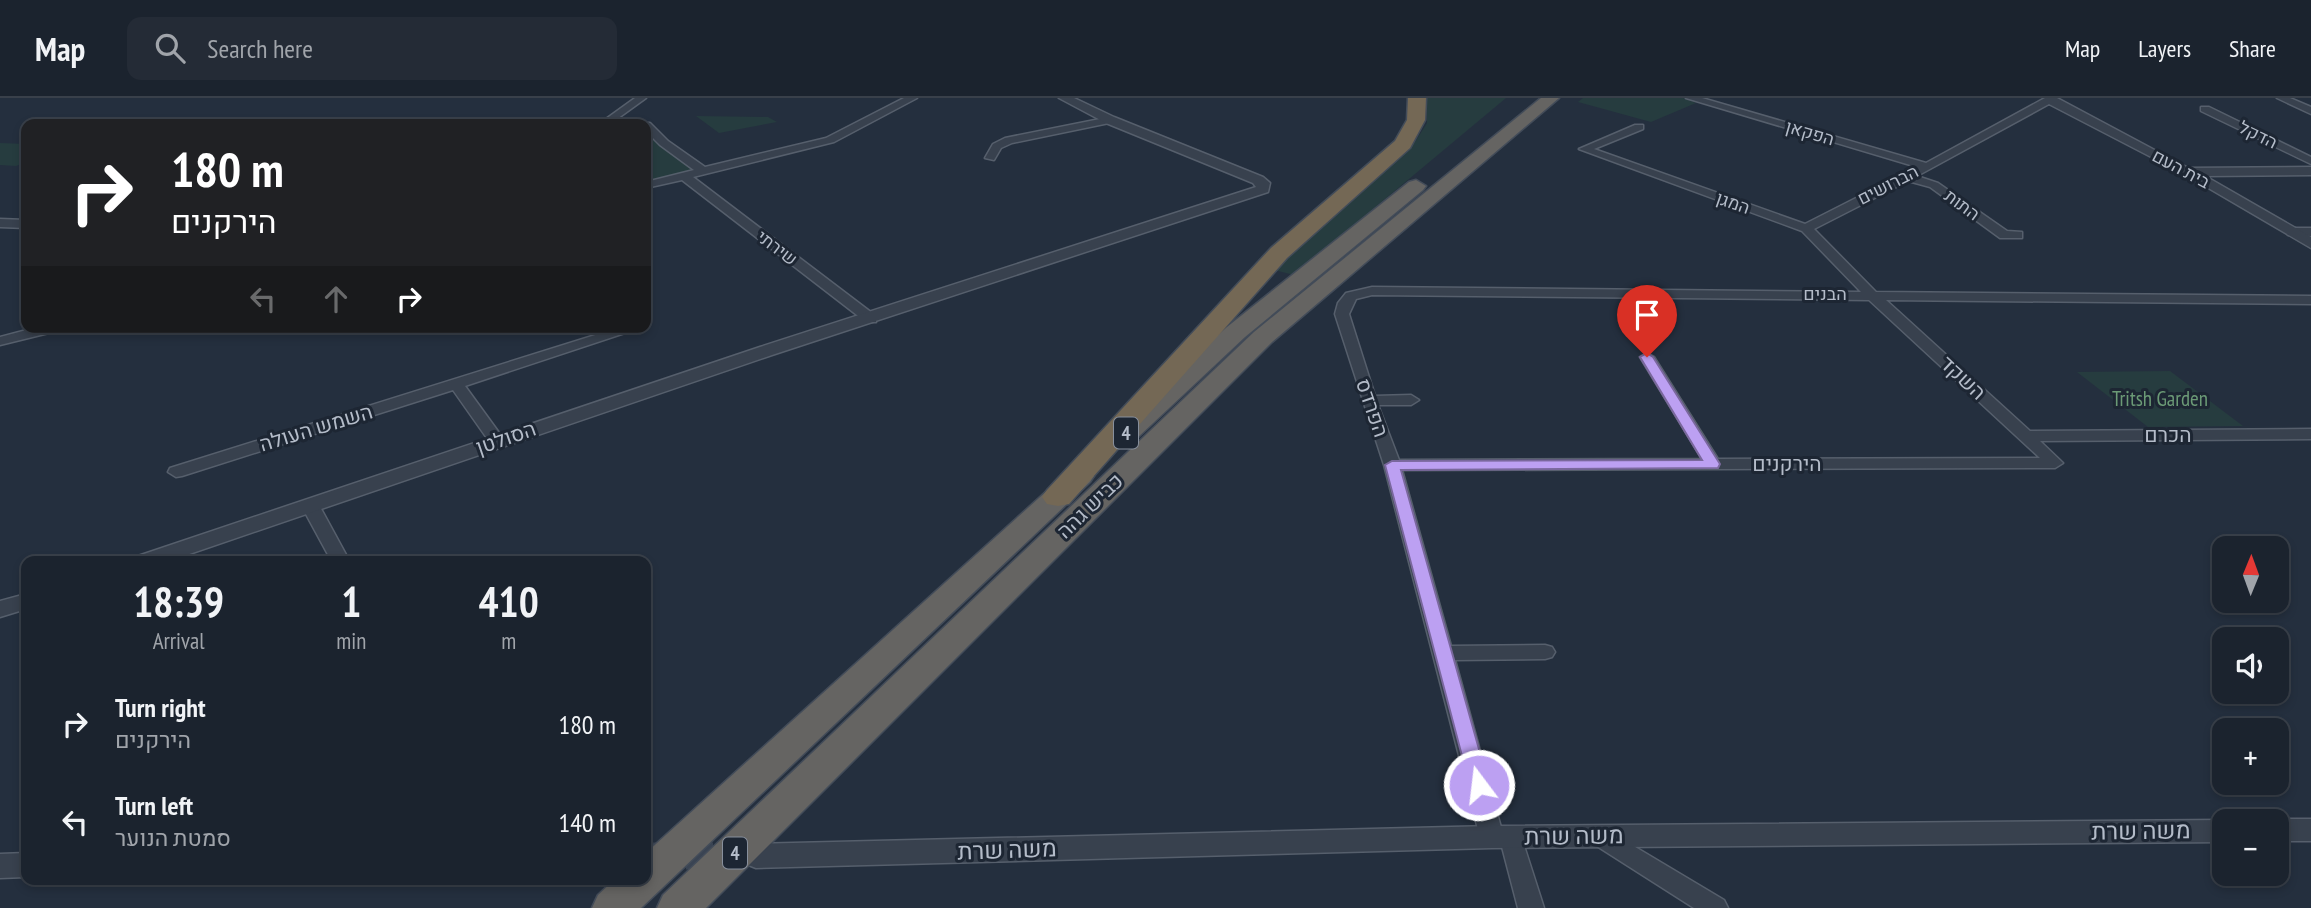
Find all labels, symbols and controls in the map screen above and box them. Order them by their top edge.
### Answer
search box [127,17,617,80]
text: Map [35,27,85,70]
icon: search [151,29,189,67]
text: Search here [207,32,313,65]
text: Map [2065,33,2100,64]
text: Layers [2138,33,2191,64]
text: Share [2229,33,2276,64]
street label: הפקאן [1783,115,1837,150]
street label: הדקל [2235,115,2281,154]
text: 180 m [171,137,284,201]
street label: בית העם [2148,144,2215,194]
icon: right [56,147,147,238]
street label: הברושים [1853,159,1922,210]
street label: התות [1940,184,1985,225]
street label: המגן [1713,186,1753,219]
text: הירקנים [171,200,277,242]
street label: שירתי [752,225,802,270]
icon: left [244,280,282,318]
icon: ahead [317,280,355,318]
icon: right [390,280,428,318]
street label: הבנים [1803,282,1847,305]
pin [1617,285,1677,357]
icon: arrive [1628,296,1666,334]
street label: השקד [1935,350,1992,406]
street label: הפרדס [1350,375,1395,441]
park label: Tritsh Garden [2112,385,2208,412]
street label: השמש העולה [256,397,376,458]
street label: הסולטן [472,415,539,460]
road number: 4 [1114,418,1138,448]
street label: הכרם [2144,421,2192,448]
street label: הירקנים [1752,450,1822,477]
street label: כביש גהה [1051,467,1129,544]
north arrow [2212,536,2289,612]
map controls [2212,536,2289,886]
text: 18:39 [133,574,224,629]
text: 1 [341,574,361,629]
text: 410 [479,574,539,629]
text: Arrival [153,626,205,655]
text: min [336,626,366,655]
text: m [501,626,516,655]
button: sound [2212,627,2289,704]
text: Turn right [115,691,206,724]
icon: right [56,705,94,743]
text: 180 m [558,708,616,741]
button: + [2212,718,2289,795]
text: הירקנים [115,725,191,754]
position arrow [1442,748,1516,822]
text: Turn left [115,789,193,822]
icon: left [56,803,94,841]
text: 140 m [558,806,616,839]
button: − [2212,809,2289,886]
street label: משה שרת [2091,814,2191,847]
street label: משה שרת [1524,819,1624,852]
text: סמטת הנוער [115,823,231,852]
street label: משה שרת [957,832,1057,867]
road number: 4 [723,838,747,868]

